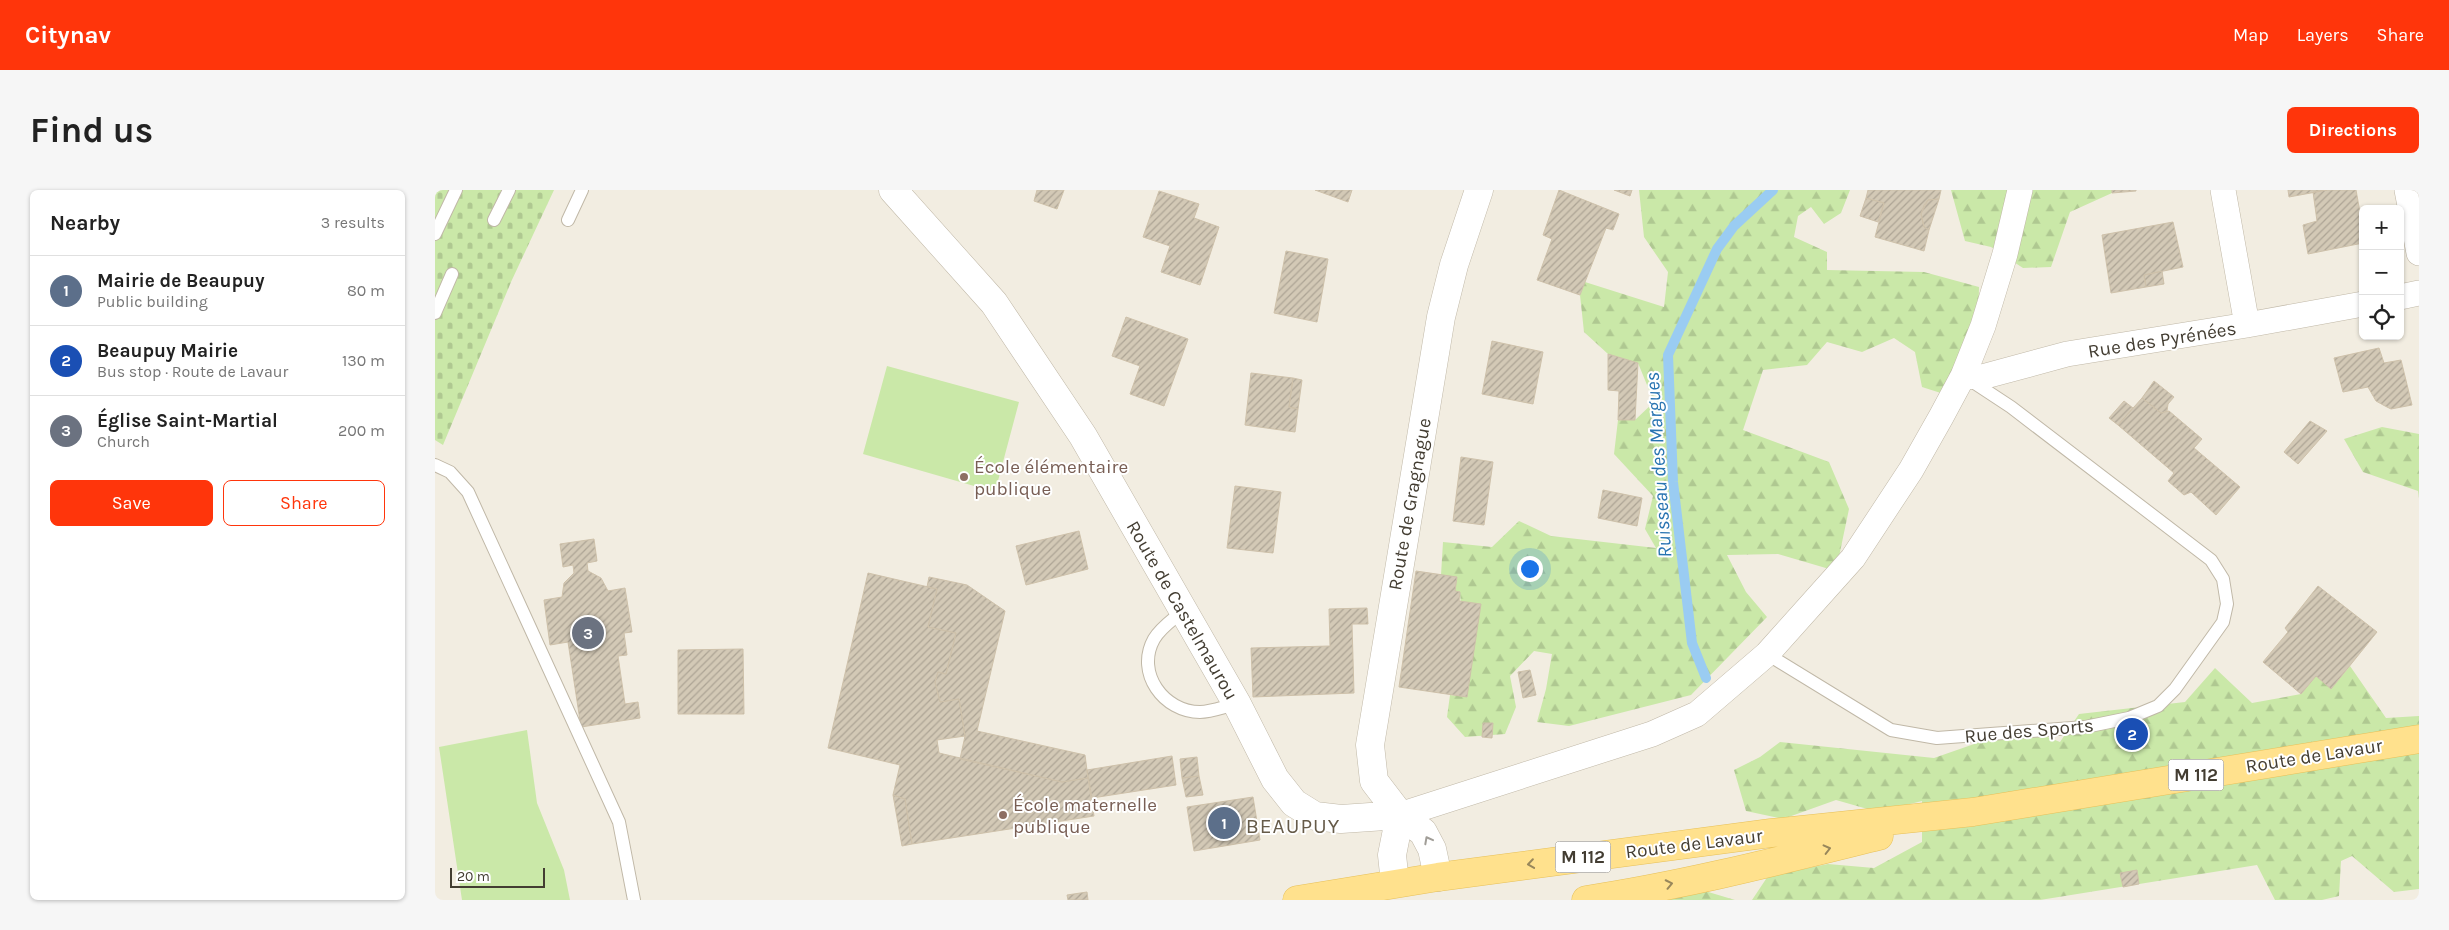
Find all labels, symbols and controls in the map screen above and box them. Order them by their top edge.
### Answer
text: Citynav [25,21,111,49]
text: Map [2233,24,2269,46]
text: Layers [2297,24,2349,46]
text: Share [2377,24,2424,46]
button: Directions [2287,107,2419,153]
text: Find us [30,110,153,151]
map controls [2359,205,2404,340]
button: + [2359,205,2404,250]
text: Nearby [50,211,120,235]
text: 3 results [321,213,385,232]
button: − [2359,250,2404,295]
text: Mairie de Beaupuy [97,270,265,292]
text: 1 [63,281,69,300]
text: 80 m [347,281,385,300]
text: Public building [97,292,208,311]
button: locate [2359,295,2404,340]
street label: Rue des Pyrénées [2086,317,2238,363]
text: Beaupuy Mairie [97,340,238,362]
text: 2 [61,351,71,370]
text: 130 m [342,351,385,370]
text: Bus stop · Route de Lavaur [97,362,288,381]
water label: Ruisseau des Margues [1641,371,1676,559]
text: Église Saint-Martial [97,410,278,432]
street label: Route de Gragnague [1384,416,1436,592]
text: 3 [61,421,71,440]
text: 200 m [338,421,385,440]
text: Church [97,432,150,451]
place label: École élémentaire publique [974,455,1128,500]
marker: École élémentaire publique [958,471,970,483]
button: Save [50,480,213,526]
button: Share [223,480,385,526]
street label: Route de Castelmaurou [1122,517,1242,704]
your location [1517,556,1543,582]
pin: 3 [572,614,604,652]
street label: Rue des Sports [1963,714,2095,748]
pin: 2 [2116,715,2148,753]
street label: Route de Lavaur [2244,734,2384,778]
road number: M 112 [2169,760,2223,790]
place label: École maternelle publique [1013,793,1157,838]
pin: 1 [1208,804,1240,842]
marker: École maternelle publique [997,809,1009,821]
district label: BEAUPUY [1246,814,1340,838]
street label: Route de Lavaur [1624,825,1764,863]
one-way arrow [1424,837,1434,846]
road number: M 112 [1555,842,1611,872]
one-way arrow [1823,844,1832,855]
one-way arrow [1527,858,1535,869]
scale bar [450,865,545,888]
text: 20 m [457,868,490,885]
one-way arrow [1664,880,1673,890]

